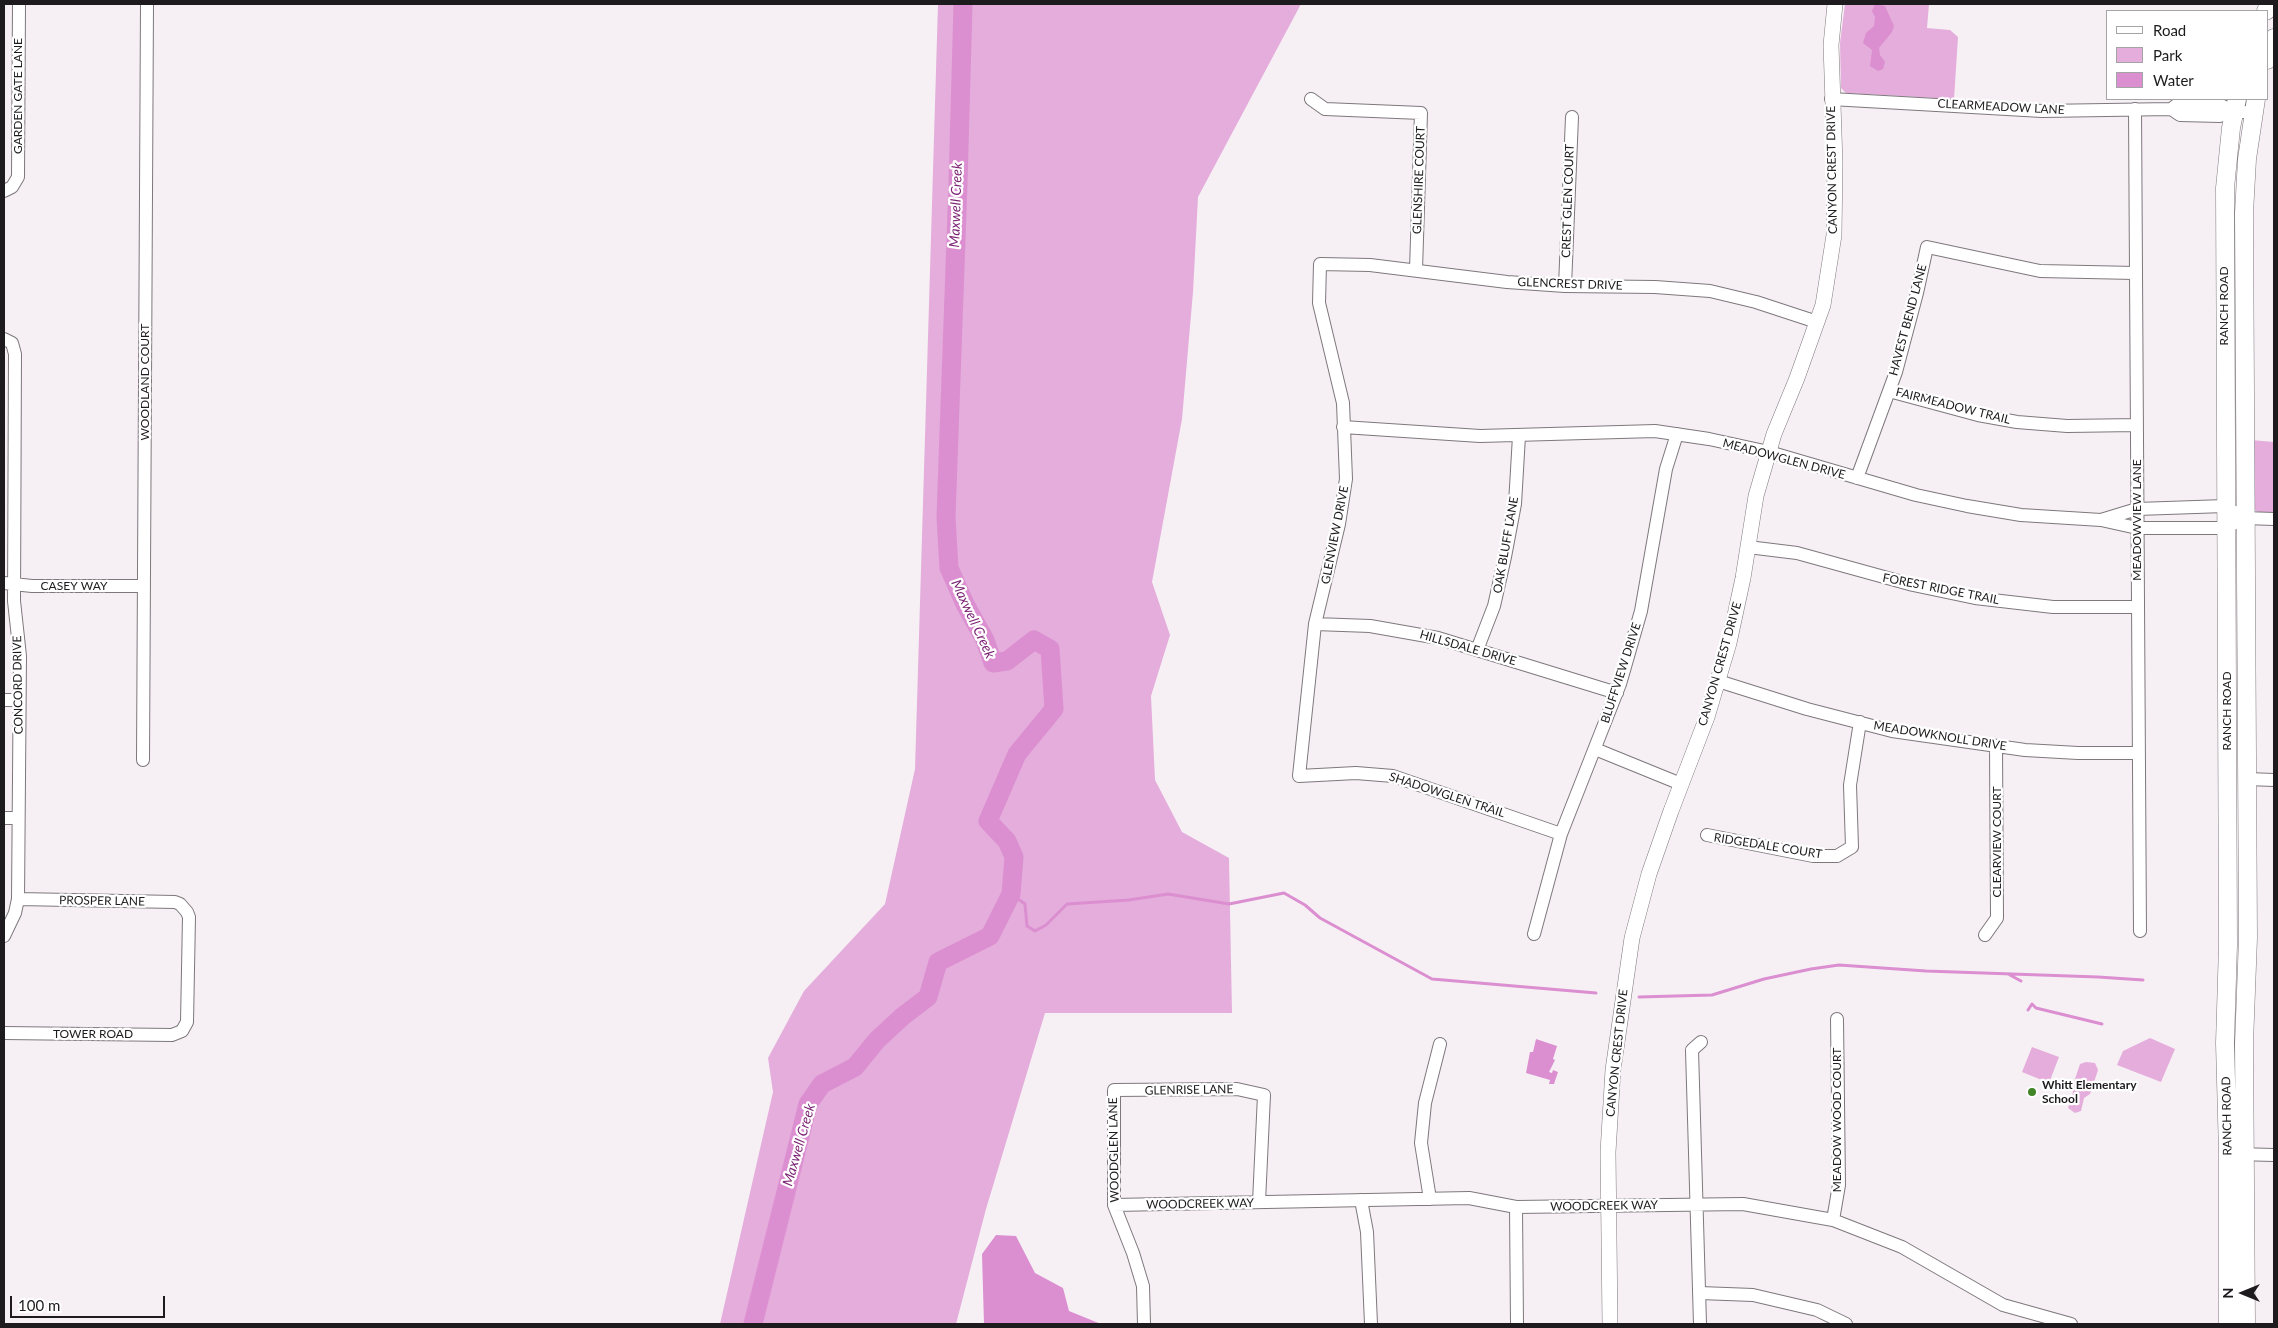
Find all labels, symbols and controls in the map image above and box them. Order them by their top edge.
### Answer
legend [2106,10,2268,100]
text: Road [2153,21,2186,39]
street label: GARDEN GATE LANE [11,38,25,154]
text: Park [2153,46,2182,64]
text: Water [2153,71,2194,89]
street label: CLEARMEADOW LANE [1937,96,2065,118]
street label: CANYON CREST DRIVE [1824,106,1840,234]
street label: GLENSHIRE COURT [1410,126,1428,234]
street label: CREST GLEN COURT [1559,144,1577,258]
water label: Maxwell Creek [946,162,966,248]
street label: HAVEST BEND LANE [1886,263,1930,377]
street label: RANCH ROAD [2217,266,2231,346]
street label: GLENCREST DRIVE [1517,275,1623,293]
street label: WOODLAND COURT [138,324,152,440]
street label: FAIRMEADOW TRAIL [1894,385,2012,427]
street label: MEADOWGLEN DRIVE [1721,436,1847,482]
street label: MEADOWVIEW LANE [2130,459,2144,581]
street label: GLENVIEW DRIVE [1318,485,1352,585]
street label: OAK BLUFF LANE [1490,496,1522,594]
street label: FOREST RIDGE TRAIL [1881,571,2001,607]
water label: Maxwell Creek [947,577,999,661]
street label: CASEY WAY [41,579,107,593]
street label: CANYON CREST DRIVE [1695,600,1745,728]
street label: BLUFFVIEW DRIVE [1598,621,1644,725]
street label: HILLSDALE DRIVE [1418,627,1518,669]
street label: CONCORD DRIVE [10,635,26,735]
street label: RANCH ROAD [2220,671,2234,751]
street label: MEADOWKNOLL DRIVE [1873,718,2007,754]
street label: SHADOWGLEN TRAIL [1387,769,1507,821]
street label: CLEARVIEW COURT [1990,786,2004,898]
street label: RIDGEDALE COURT [1713,830,1823,862]
street label: PROSPER LANE [59,893,145,909]
street label: CANYON CREST DRIVE [1603,988,1631,1118]
street label: TOWER ROAD [53,1027,133,1041]
street label: MEADOW WOOD COURT [1830,1048,1844,1192]
street label: RANCH ROAD [2219,1076,2235,1156]
place label: Whitt Elementary School [2042,1078,2136,1106]
street label: GLENRISE LANE [1144,1082,1234,1098]
marker: Whitt Elementary School [2026,1086,2038,1098]
street label: WOODGLEN LANE [1106,1097,1122,1203]
water label: Maxwell Creek [779,1102,819,1188]
street label: WOODCREEK WAY [1146,1196,1254,1212]
street label: WOODCREEK WAY [1550,1198,1658,1214]
north arrow [2218,1268,2268,1318]
scale bar [12,1286,168,1318]
text: N [2219,1288,2236,1298]
text: 100 m [18,1296,60,1314]

